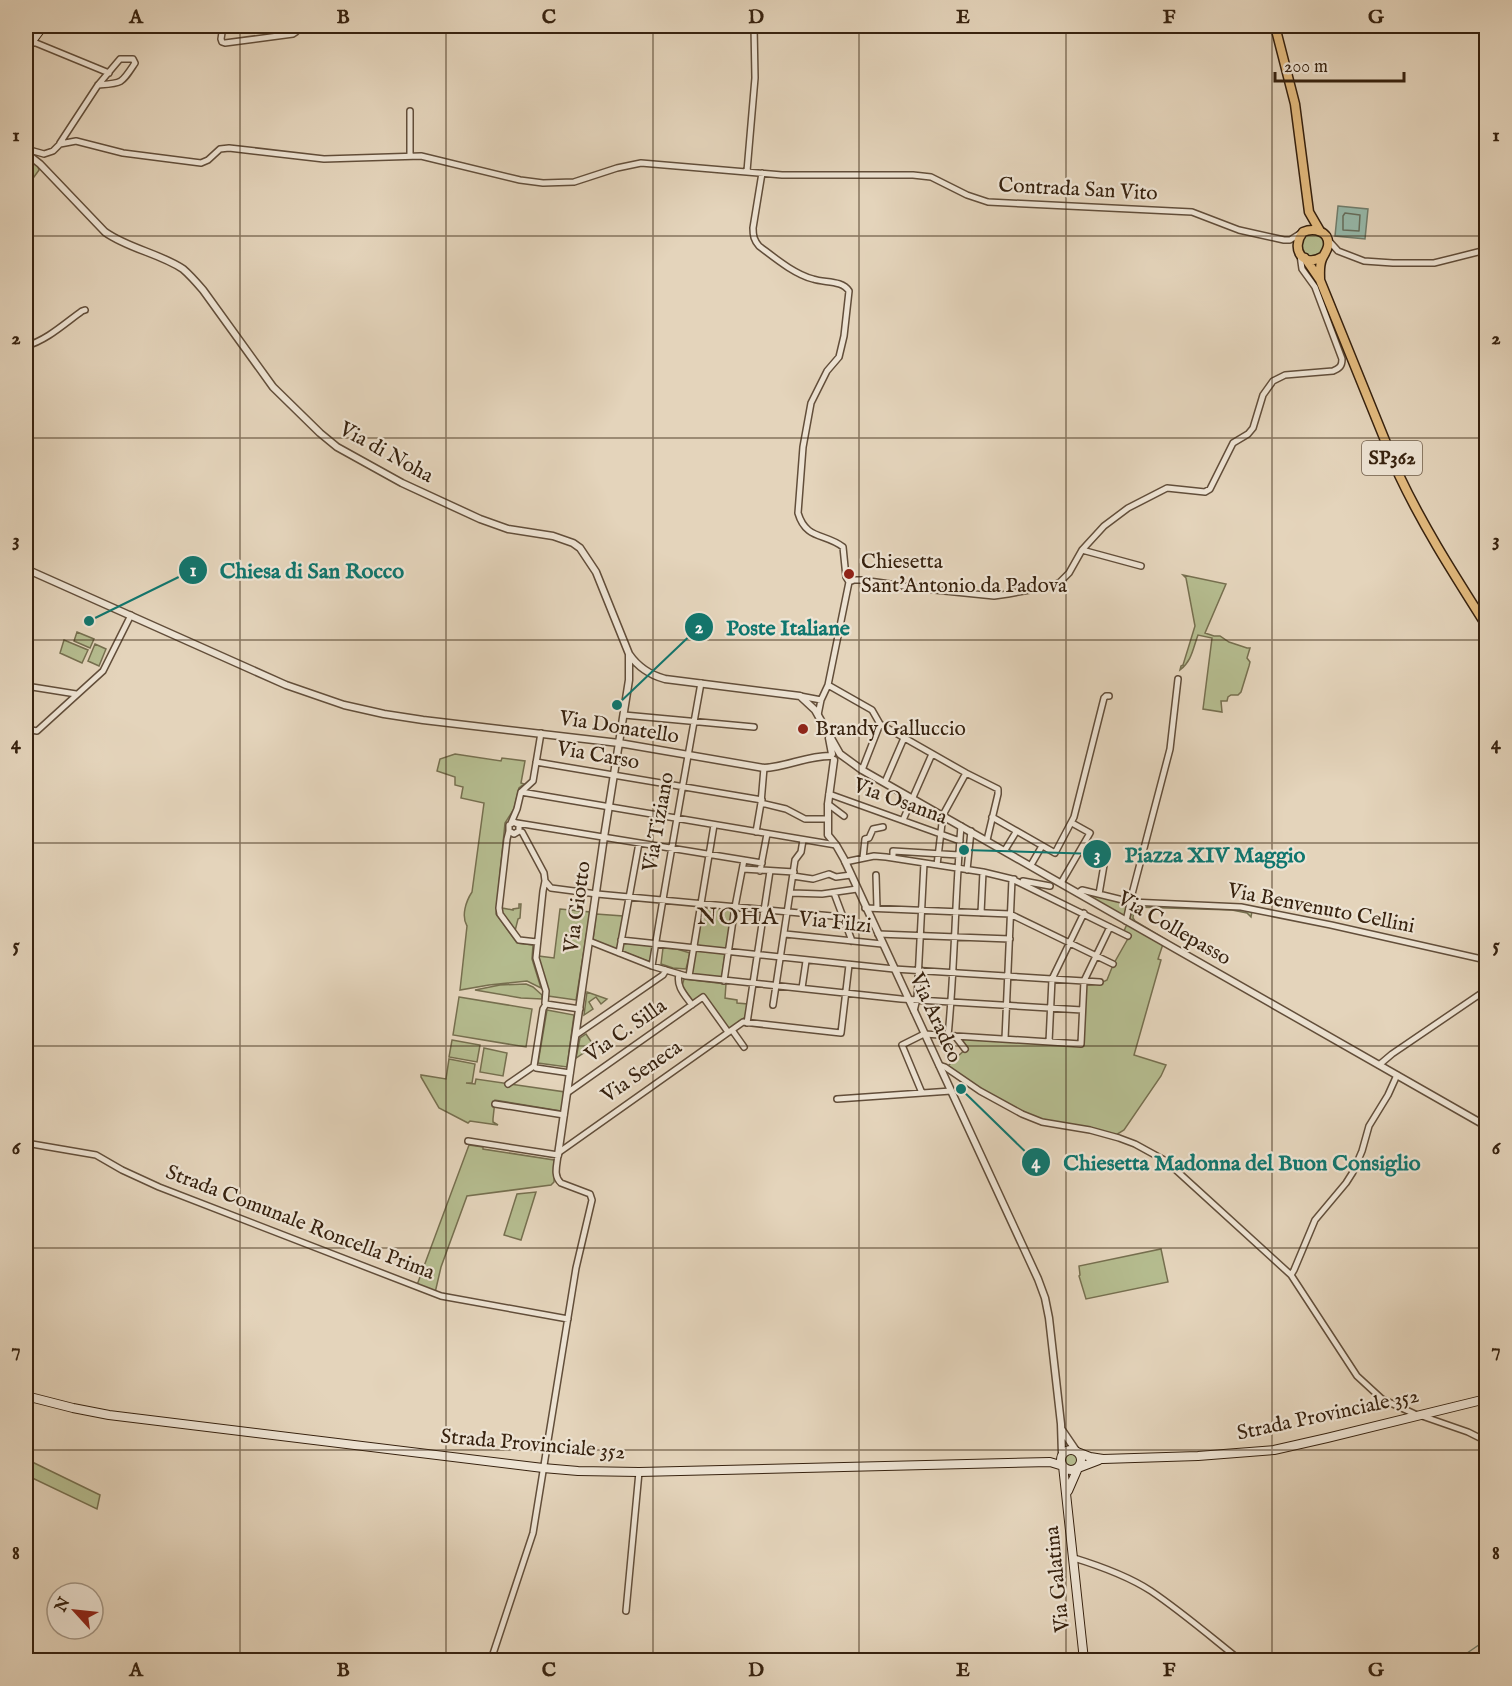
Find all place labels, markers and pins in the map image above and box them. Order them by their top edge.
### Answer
place label: Chiesetta Sant'Antonio da Padova [861,549,1068,600]
callout: Chiesa di San Rocco [178,550,416,590]
marker: Chiesetta Sant'Antonio da Padova [842,567,856,581]
callout: Poste Italiane [684,607,862,647]
place label: Brandy Galluccio [815,716,966,743]
marker: Brandy Galluccio [796,722,810,736]
callout: Piazza XIV Maggio [1082,834,1317,874]
callout: Chiesetta Madonna del Buon Consiglio [1021,1142,1433,1182]

